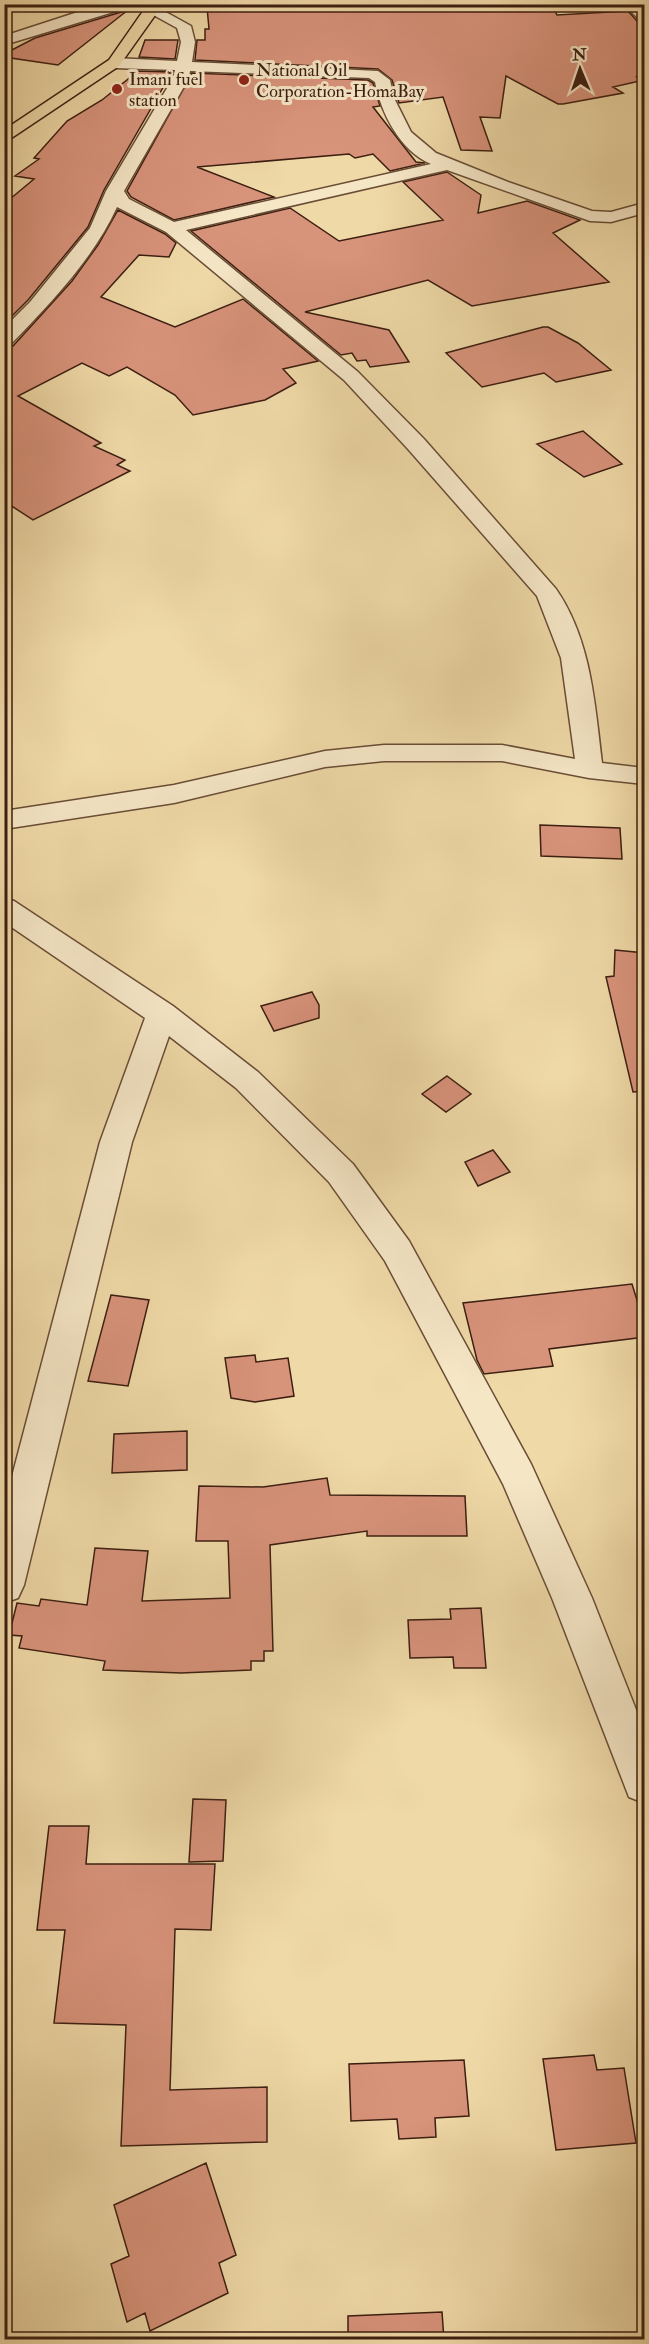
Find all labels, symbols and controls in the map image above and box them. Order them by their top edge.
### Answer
north arrow [550,39,610,99]
text: N [571,45,588,65]
place label: National Oil Corporation-HomaBay [256,59,425,103]
place label: Imani fuel station [129,68,203,112]
marker: National Oil Corporation-HomaBay [237,73,251,87]
marker: Imani fuel station [110,82,124,96]

